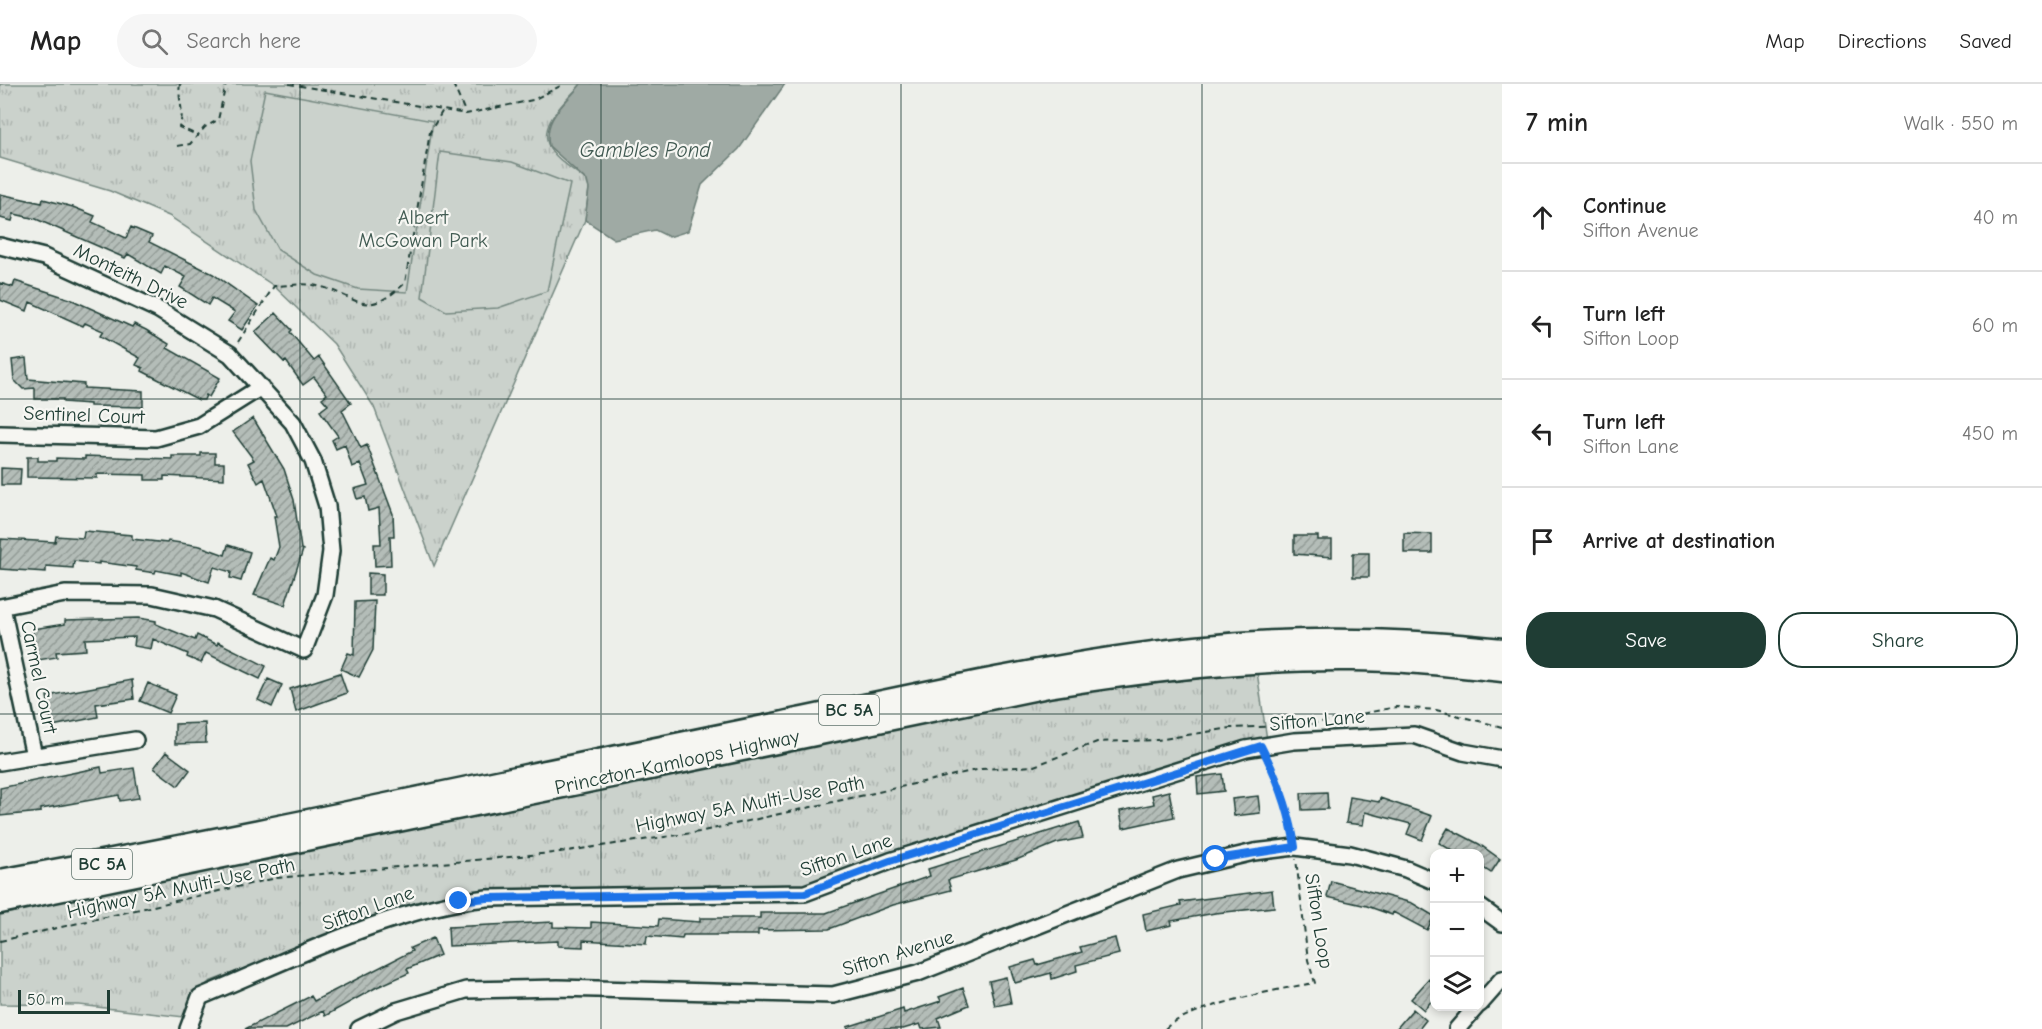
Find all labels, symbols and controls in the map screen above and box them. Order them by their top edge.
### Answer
search box [117,14,537,68]
text: Map [30,25,81,57]
icon: search [138,25,171,58]
text: Search here [186,28,301,54]
text: Map [1765,29,1805,53]
text: Directions [1838,29,1927,53]
text: Saved [1960,29,2012,53]
text: 7 min [1526,108,1588,138]
text: Walk · 550 m [1904,112,2018,135]
water label: Gambles Pond [580,138,711,162]
text: Continue [1583,193,1666,219]
icon: ahead [1526,201,1559,234]
park label: Albert McGowan Park [358,206,488,252]
text: 40 m [1973,206,2018,229]
text: Sifton Avenue [1583,219,1699,242]
street label: Monteith Drive [70,238,192,314]
text: Turn left [1583,301,1665,327]
icon: left [1526,309,1559,342]
text: 60 m [1972,314,2018,337]
text: Sifton Loop [1583,327,1679,350]
street label: Sentinel Court [23,401,146,429]
text: Turn left [1583,409,1665,435]
icon: left [1526,417,1559,450]
text: 450 m [1962,422,2018,445]
text: Sifton Lane [1583,435,1679,458]
icon: arrive [1526,525,1559,558]
text: Arrive at destination [1583,528,1775,554]
button: Save [1526,612,1766,668]
button: Share [1778,612,2018,668]
street label: Carmel Court [16,618,62,737]
road number: BC 5A [819,695,879,725]
street label: Sifton Lane [1268,704,1366,736]
street label: Princeton-Kamloops Highway [553,725,801,799]
street label: Highway 5A Multi-Use Path [634,771,866,837]
street label: Sifton Lane [797,829,895,881]
route start [1202,845,1228,871]
road number: BC 5A [72,849,132,879]
map controls [1430,849,1484,1011]
button: + [1430,849,1484,903]
street label: Highway 5A Multi-Use Path [65,853,297,923]
street label: Sifton Loop [1300,872,1338,970]
street label: Sifton Lane [319,881,417,935]
route end [445,887,471,913]
button: − [1430,903,1484,957]
street label: Sifton Avenue [839,925,957,981]
button: layers [1430,957,1484,1011]
scale bar [18,987,110,1014]
text: 50 m [27,991,64,1009]

